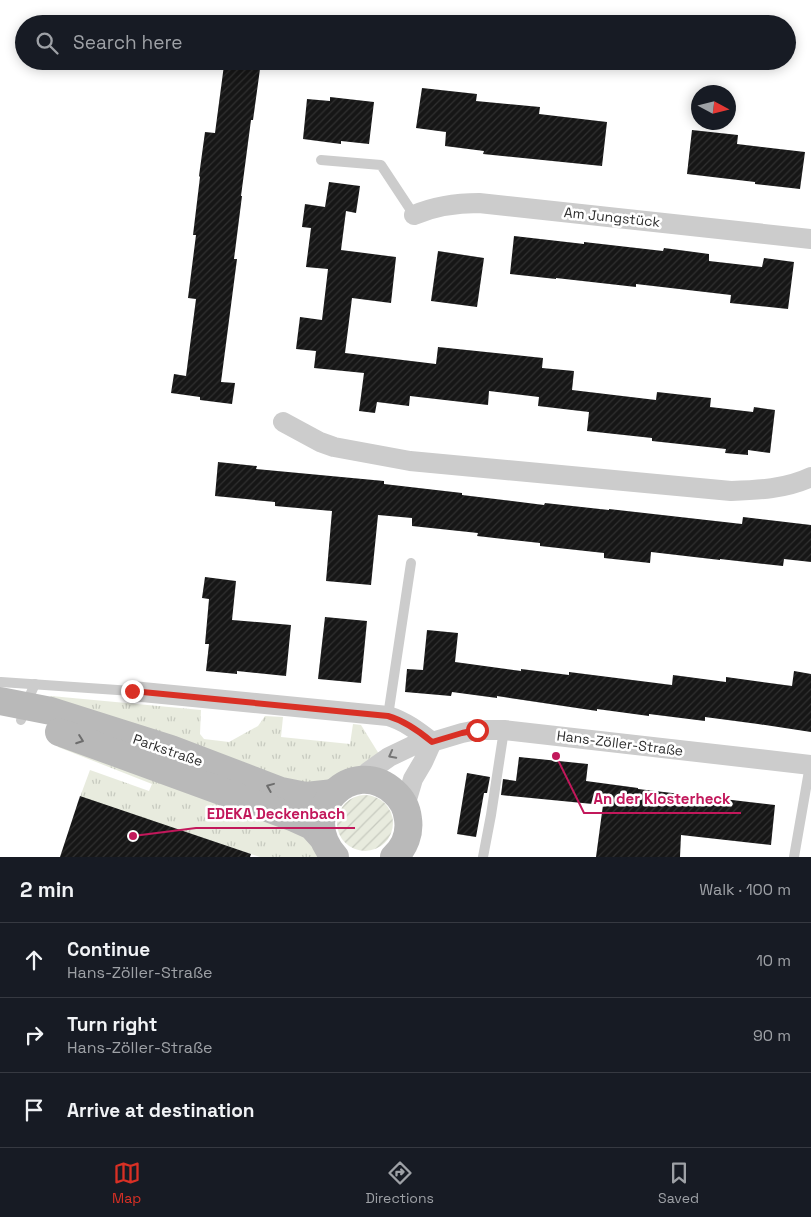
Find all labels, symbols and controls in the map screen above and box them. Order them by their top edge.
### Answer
search box [15,15,796,70]
icon: search [33,29,61,57]
text: Search here [73,30,183,55]
north arrow [691,85,736,130]
street label: Am Jungstück [563,203,661,231]
route end [121,680,144,703]
route start [466,719,489,742]
street label: Hans-Zöller-Straße [556,726,684,760]
street label: Parkstraße [131,730,205,770]
one-way arrow [75,734,83,744]
one-way arrow [389,749,398,759]
one-way arrow [266,783,275,793]
callout: An der Klosterheck [584,783,741,813]
text: An der Klosterheck [593,789,731,808]
callout: EDEKA Deckenbach [196,798,355,828]
text: EDEKA Deckenbach [207,804,345,823]
text: 2 min [20,876,74,903]
text: Walk · 100 m [699,879,791,900]
text: Continue [67,937,150,962]
icon: ahead [20,946,48,974]
text: 10 m [756,950,791,971]
text: Hans-Zöller-Straße [67,962,213,983]
text: Turn right [67,1012,157,1037]
icon: right [20,1021,48,1049]
text: 90 m [753,1025,791,1046]
text: Hans-Zöller-Straße [67,1037,213,1058]
icon: arrive [20,1096,48,1124]
text: Arrive at destination [67,1098,255,1123]
tab: Map [112,1159,141,1207]
tab: Directions [365,1159,434,1207]
tab: Saved [658,1159,699,1207]

